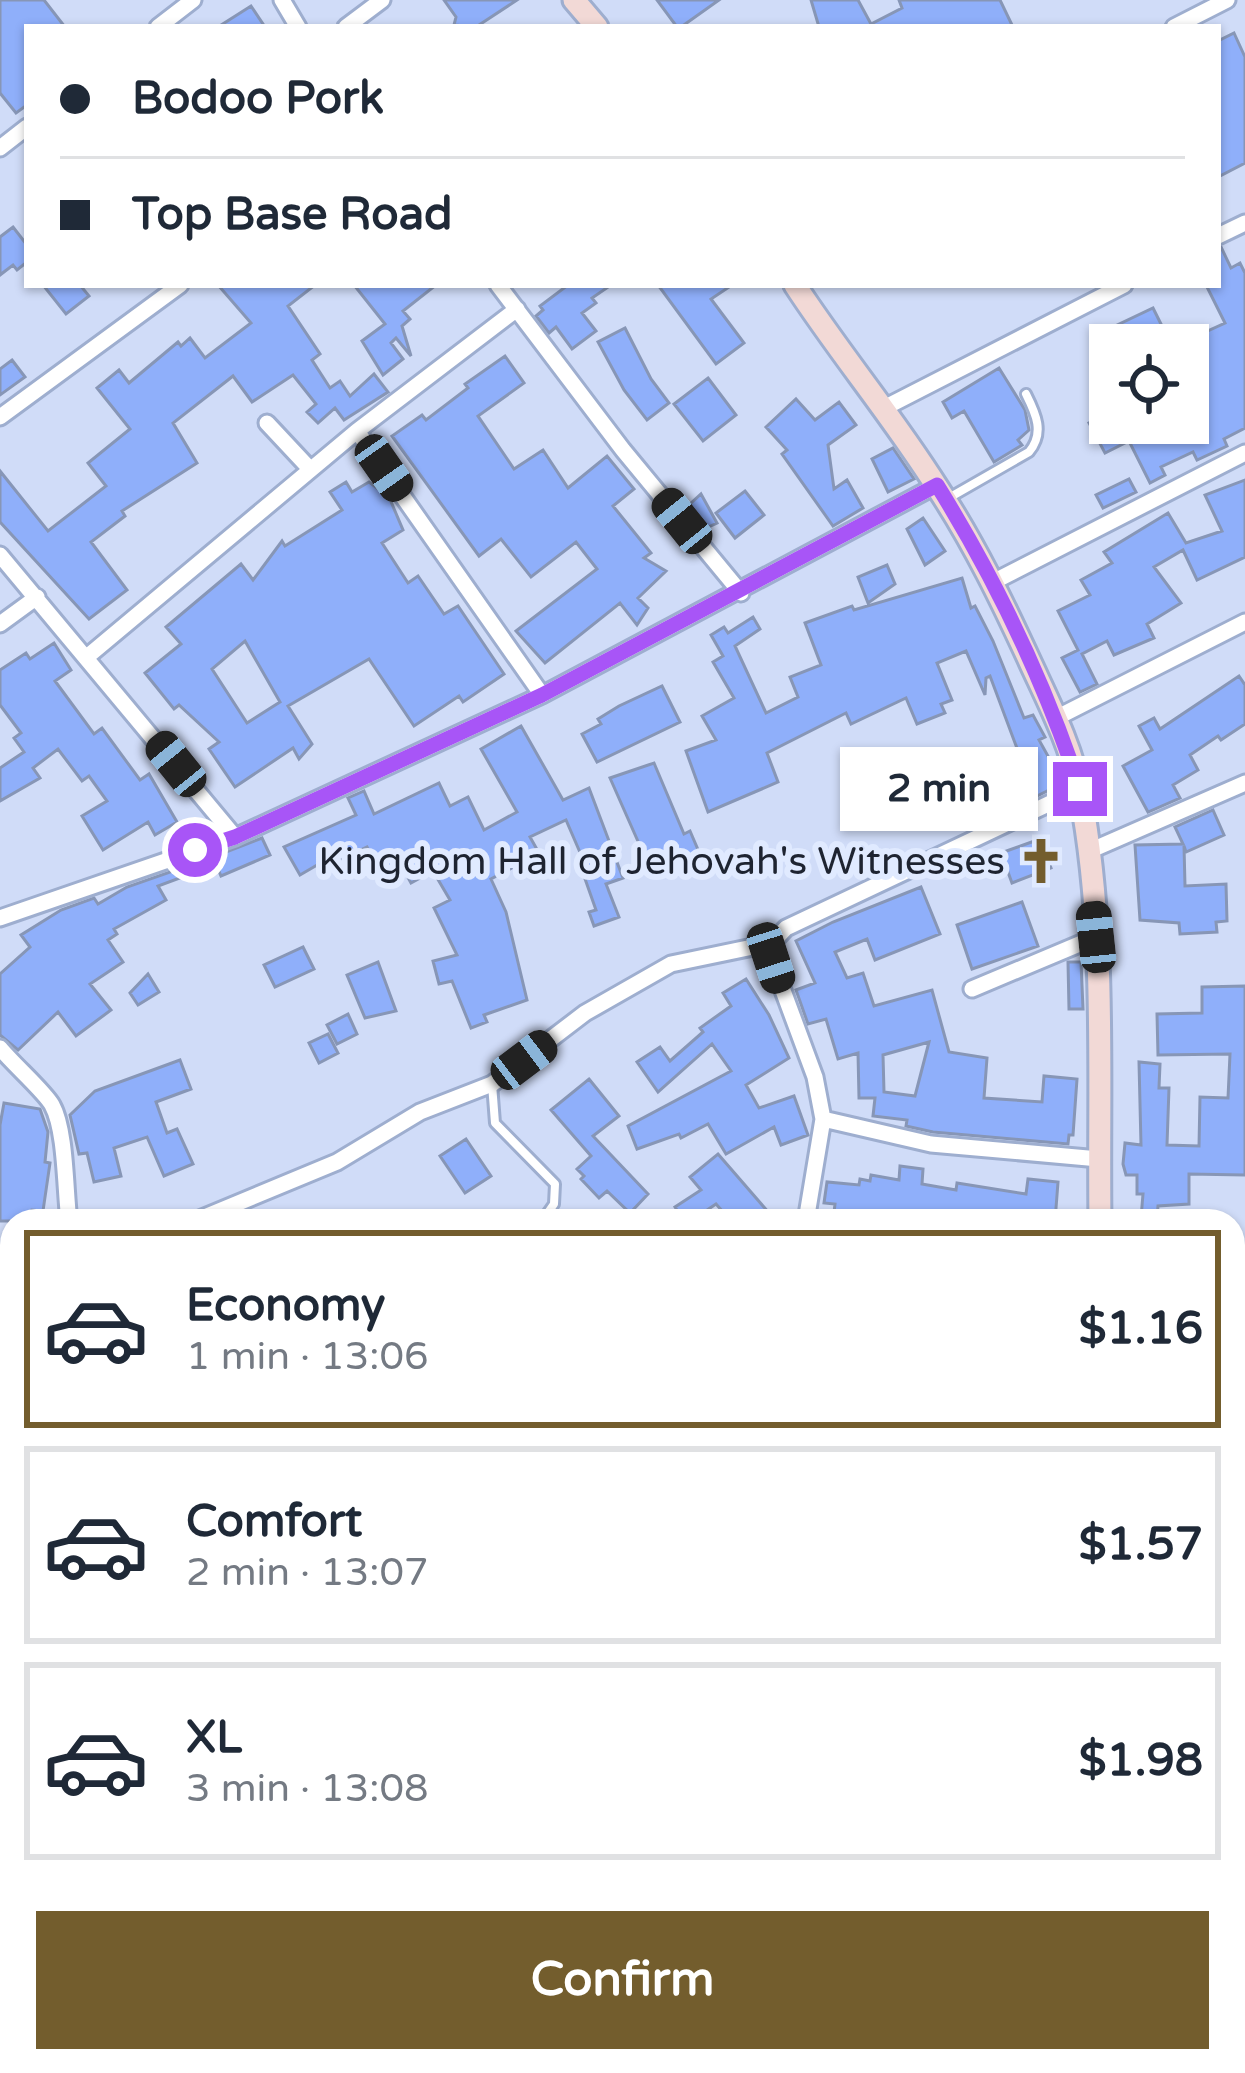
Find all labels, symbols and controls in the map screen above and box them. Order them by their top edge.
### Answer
text: Bodoo Pork [132,72,384,126]
text: Top Base Road [132,188,452,242]
map controls [1089,324,1209,444]
button: locate [1089,324,1209,444]
car [349,428,419,508]
car [645,482,719,560]
car [139,725,213,803]
callout: 2 min [840,747,1038,831]
route end [1053,762,1107,816]
text: 2 min [887,765,991,812]
route start [168,823,222,877]
church icon: Kingdom Hall of Jehovah's Witnesses [1016,836,1066,886]
place label: Kingdom Hall of Jehovah's Witnesses [318,838,1005,885]
car [1074,899,1118,975]
car [743,918,799,998]
car [484,1024,564,1096]
icon: car [42,1275,150,1383]
text: Economy [186,1279,385,1333]
text: $1.16 [1079,1302,1203,1356]
text: 1 min · 13:06 [186,1333,428,1380]
icon: car [42,1491,150,1599]
text: Comfort [186,1495,362,1549]
text: $1.57 [1079,1518,1203,1572]
text: 2 min · 13:07 [186,1549,428,1596]
icon: car [42,1707,150,1815]
text: XL [186,1711,242,1765]
text: $1.98 [1079,1734,1203,1788]
text: 3 min · 13:08 [186,1765,428,1812]
button: Confirm [36,1911,1209,2049]

